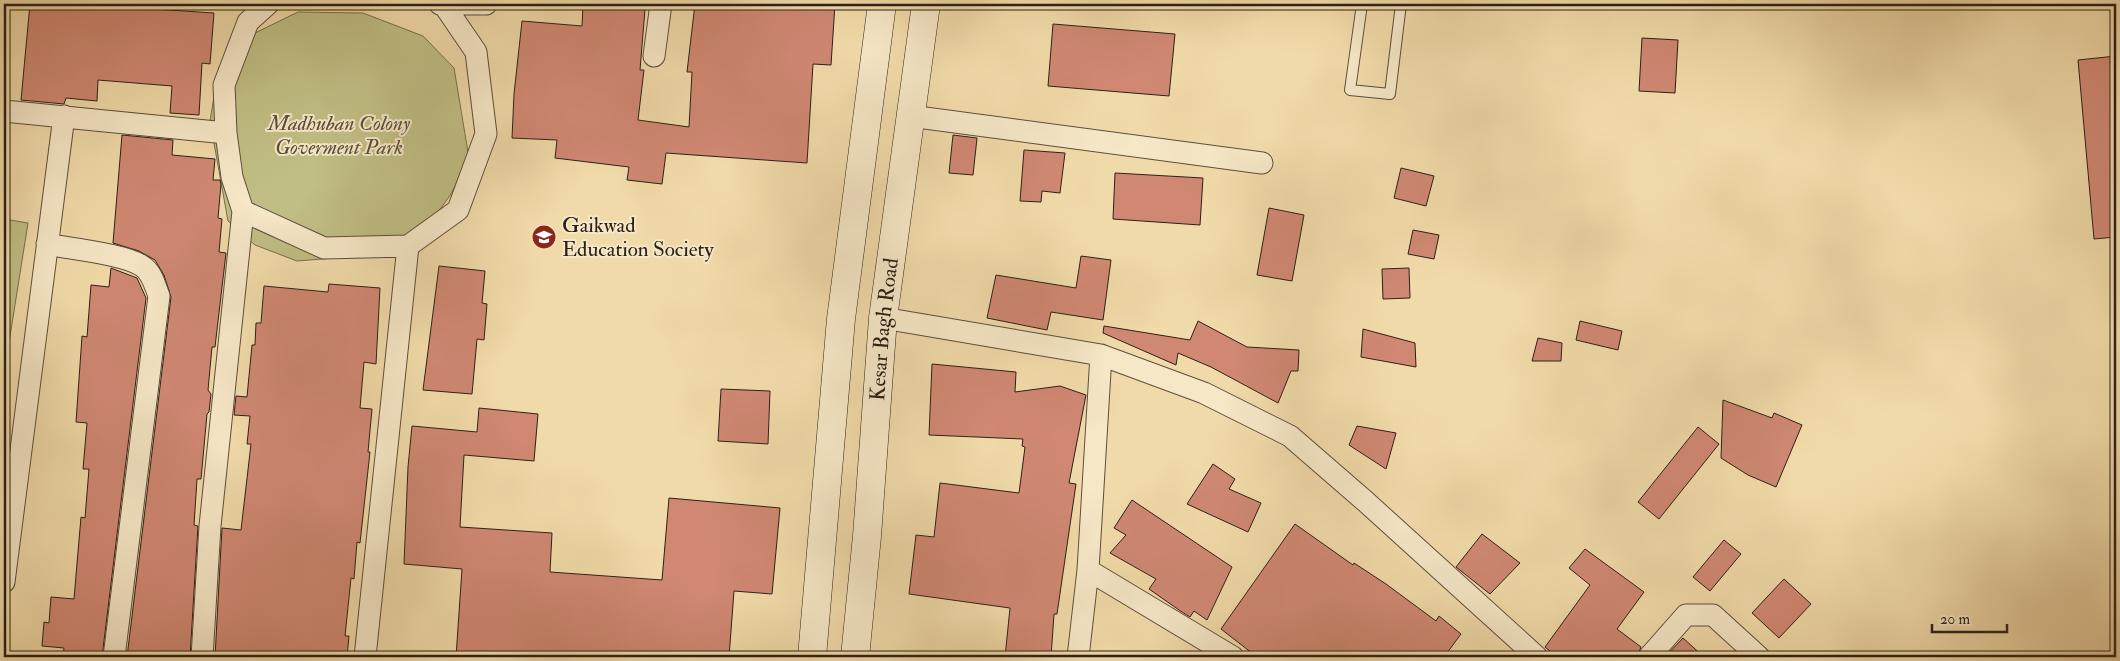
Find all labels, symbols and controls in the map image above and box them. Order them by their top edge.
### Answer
park label: Madhuban Colony Goverment Park [266,110,411,161]
place label: Gaikwad Education Society [562,212,714,263]
school or university icon: Gaikwad Education Society [531,224,557,250]
street label: Kesar Bagh Road [864,256,905,402]
scale bar [1932,601,2008,633]
text: 20 m [1940,610,1970,629]

